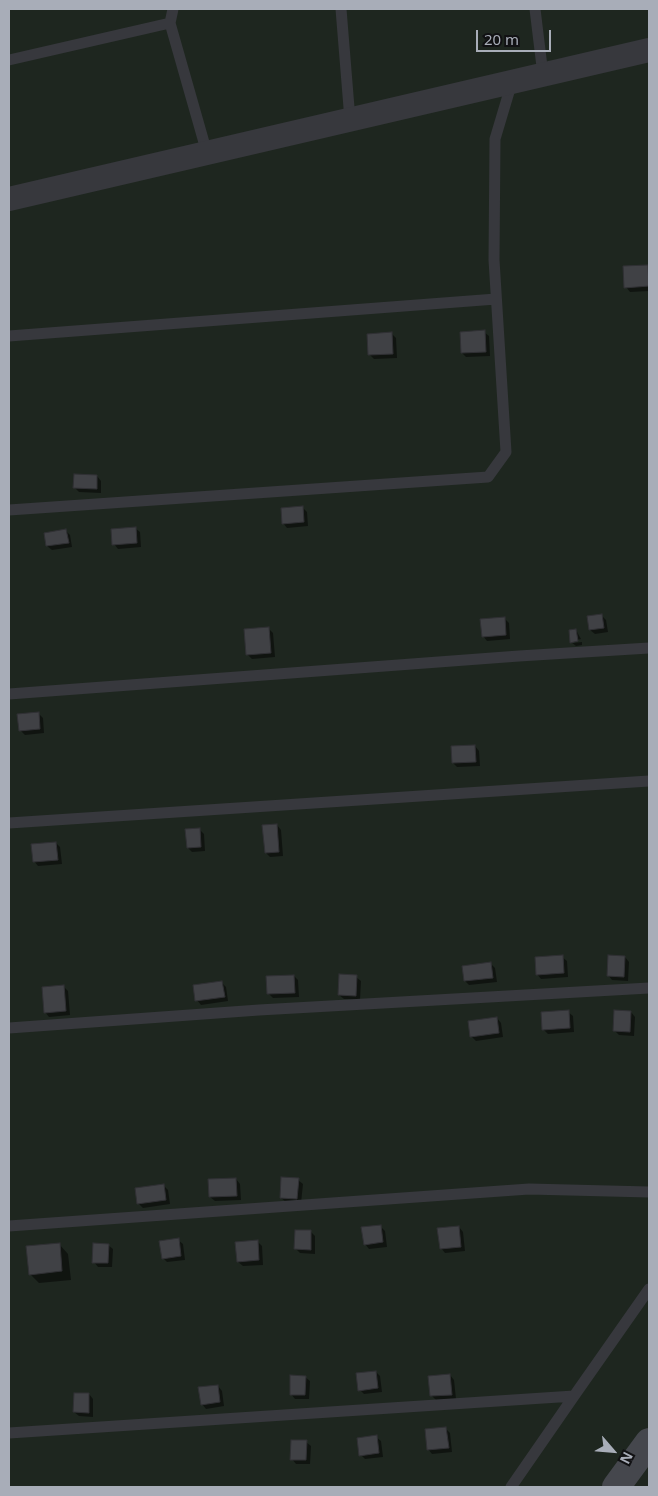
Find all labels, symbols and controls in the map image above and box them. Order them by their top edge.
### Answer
scale bar [478,20,553,52]
text: 20 m [484,29,519,49]
north arrow [588,1426,638,1476]
text: N [616,1449,638,1467]

